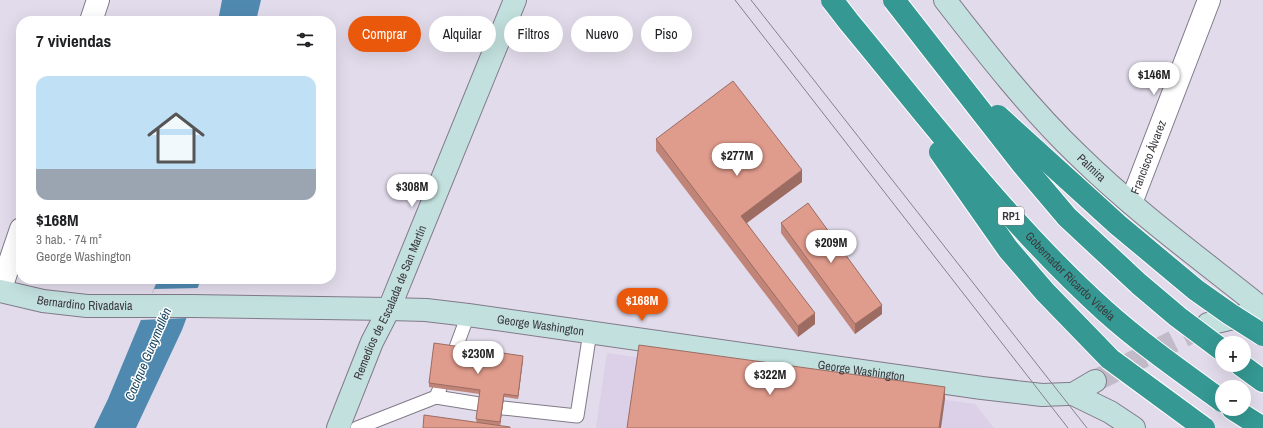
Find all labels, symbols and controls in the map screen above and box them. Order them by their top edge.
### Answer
chip: Comprar [348,16,421,52]
chip: Alquilar [429,16,496,52]
chip: Filtros [504,16,563,52]
chip: Nuevo [571,16,633,52]
chip: Piso [641,16,692,52]
text: 7 viviendas [36,29,111,52]
icon: filters [294,29,316,51]
pin: $146M [1126,62,1182,96]
text: $146M [1138,66,1170,83]
icon: home [140,102,212,174]
street label: Francisco Álvarez [1127,118,1170,197]
pin: $277M [709,143,765,177]
text: $277M [721,147,753,164]
street label: Palmira [1074,150,1110,186]
pin: $308M [384,174,440,208]
text: $308M [396,178,428,195]
road number: RP1 [998,207,1024,225]
text: $168M [36,208,79,231]
street label: Remedios de Escalada de San Martín [350,223,430,382]
street label: Gobernador Ricardo Videla [1022,228,1119,325]
pin: $209M [803,230,859,264]
text: 3 hab. · 74 m² [36,231,102,248]
text: $209M [815,234,847,251]
text: George Washington [36,248,131,265]
pin: $168M [614,288,670,322]
street label: Bernardino Rivadavia [35,292,133,314]
text: $168M [626,292,658,309]
water label: Cacique Guaymallén [121,305,175,403]
street label: George Washington [496,311,585,339]
map controls [1215,336,1251,416]
button: + [1215,336,1251,372]
pin: $230M [450,341,506,375]
text: $230M [462,345,494,362]
street label: George Washington [817,357,906,385]
pin: $322M [742,362,798,396]
text: $322M [754,366,786,383]
button: − [1215,380,1251,416]

